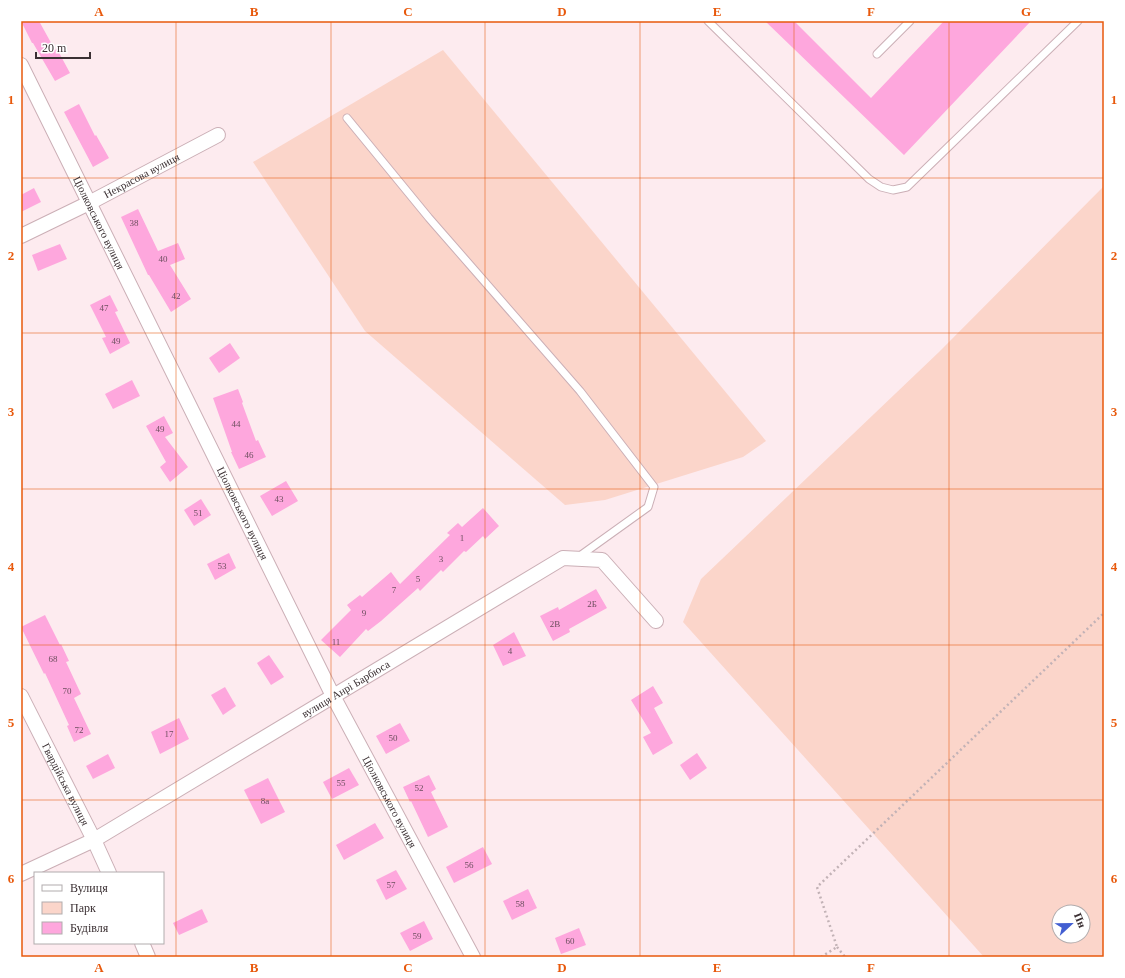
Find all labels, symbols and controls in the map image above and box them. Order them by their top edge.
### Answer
text: A [94,4,104,19]
text: B [250,4,259,19]
text: C [403,4,413,19]
text: D [557,4,567,19]
text: E [713,4,721,19]
text: F [867,4,875,19]
text: G [1021,4,1031,19]
scale bar [36,34,90,60]
text: 20 m [42,41,67,55]
text: 1 [8,92,14,107]
text: 1 [1111,92,1117,107]
street label: Некрасова вулиця [102,150,181,200]
street label: Ціолковського вулиця [71,174,127,271]
house number: 38 [130,218,139,228]
text: 2 [8,248,14,263]
text: 2 [1111,248,1117,263]
house number: 40 [159,254,168,264]
house number: 42 [172,291,181,301]
house number: 47 [100,303,109,313]
house number: 49 [112,336,121,346]
text: 3 [8,404,15,419]
text: 3 [1111,404,1118,419]
house number: 44 [232,419,241,429]
house number: 49 [156,424,165,434]
house number: 46 [245,450,254,460]
street label: Ціолковського вулиця [215,465,271,562]
house number: 43 [275,494,284,504]
house number: 51 [194,508,203,518]
house number: 1 [460,533,464,543]
house number: 3 [439,554,444,564]
text: 4 [8,559,15,574]
text: 4 [1111,559,1118,574]
house number: 53 [218,561,227,571]
house number: 5 [416,574,421,584]
house number: 7 [392,585,397,595]
house number: 2Б [587,599,597,609]
house number: 9 [362,608,367,618]
house number: 2В [550,619,560,629]
house number: 11 [332,637,340,647]
house number: 4 [508,646,513,656]
house number: 68 [49,654,58,664]
street label: вулиця Анрі Барбюса [299,658,392,720]
house number: 70 [63,686,72,696]
text: 5 [8,715,15,730]
text: 5 [1111,715,1118,730]
house number: 72 [75,725,84,735]
house number: 17 [165,729,174,739]
house number: 50 [389,733,398,743]
street label: Гвардійська вулиця [40,741,92,828]
street label: Ціолковського вулиця [360,754,419,850]
house number: 55 [337,778,346,788]
house number: 52 [415,783,424,793]
house number: 8а [261,796,269,806]
house number: 56 [465,860,474,870]
text: 6 [8,871,15,886]
text: 6 [1111,871,1118,886]
legend [34,872,164,944]
house number: 57 [387,880,396,890]
text: Вулиця [70,881,108,895]
house number: 58 [516,899,525,909]
text: Парк [70,901,96,915]
north arrow [1051,904,1091,944]
text: Пн [1072,911,1089,930]
text: Будівля [70,921,109,935]
house number: 59 [413,931,422,941]
house number: 60 [566,936,575,946]
text: A [94,960,104,975]
text: B [250,960,259,975]
text: C [403,960,413,975]
text: D [557,960,567,975]
text: E [713,960,721,975]
text: F [867,960,875,975]
text: G [1021,960,1031,975]

